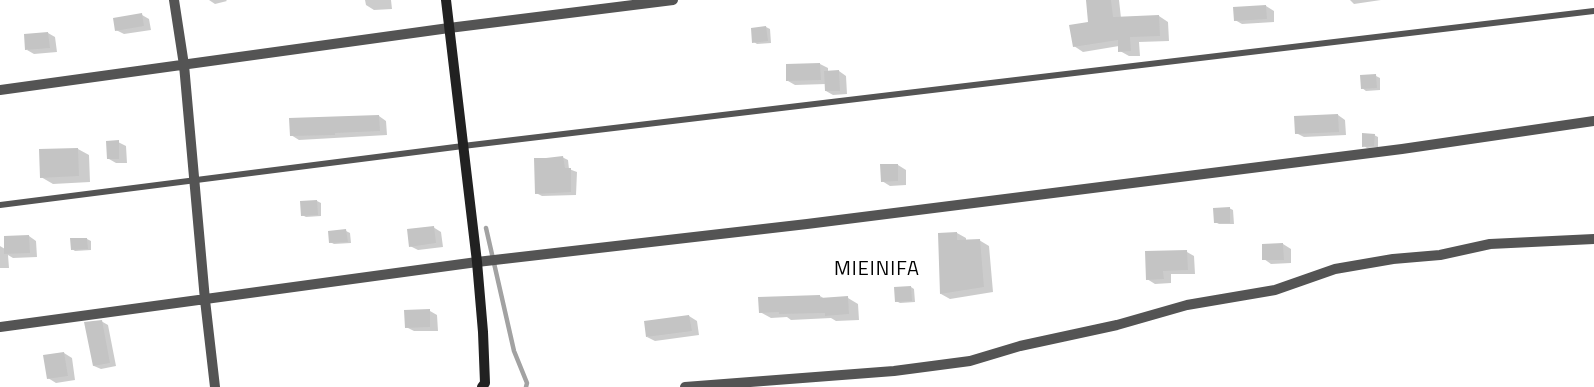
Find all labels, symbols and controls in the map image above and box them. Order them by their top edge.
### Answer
district label: MIEINIFA [833,258,921,282]

